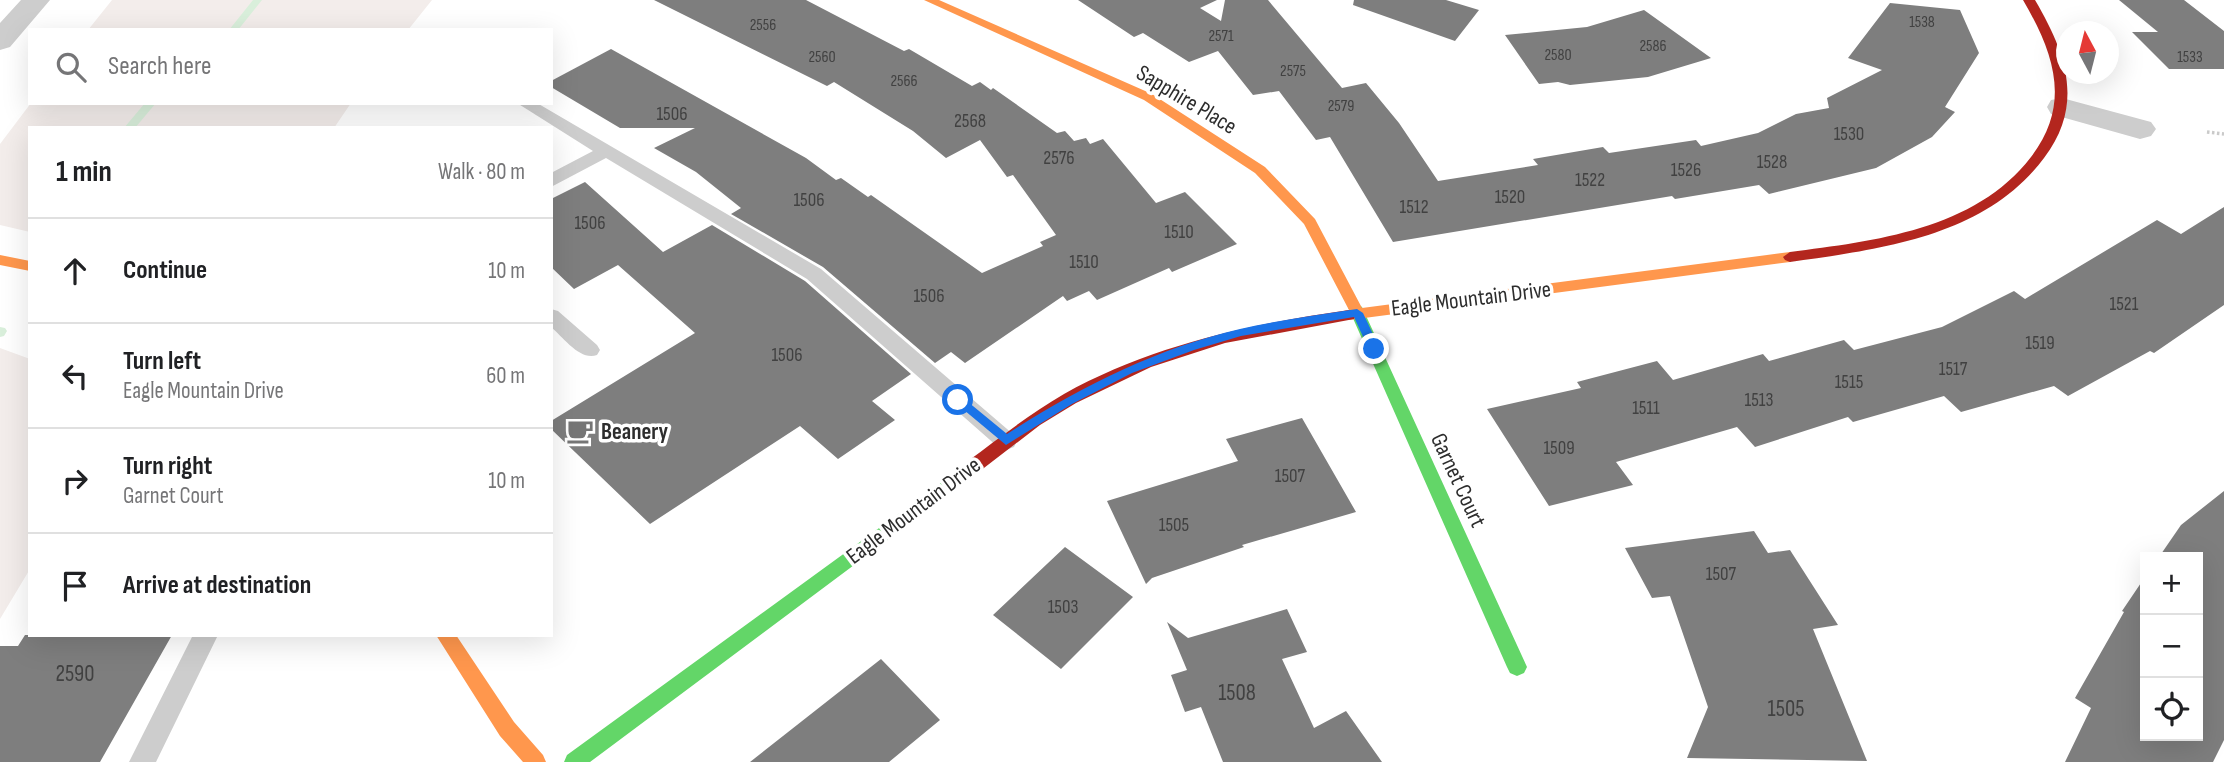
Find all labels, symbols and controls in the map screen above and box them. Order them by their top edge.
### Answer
house number: 1538 [1909,13,1935,32]
house number: 2556 [750,16,776,35]
north arrow [2056,21,2119,84]
house number: 2571 [1208,27,1234,46]
search box [28,28,553,105]
house number: 2586 [1639,37,1667,56]
house number: 2580 [1544,46,1572,65]
icon: search [52,48,90,86]
house number: 2560 [808,48,836,67]
house number: 1533 [2177,48,2203,67]
text: Search here [108,51,211,82]
street label: Sapphire Place [1131,59,1242,141]
house number: 2575 [1280,62,1306,81]
house number: 2566 [890,72,918,91]
house number: 2579 [1328,97,1354,116]
house number: 1506 [656,103,688,126]
house number: 2568 [954,110,986,133]
house number: 1530 [1834,123,1864,146]
house number: 2576 [1043,147,1075,170]
house number: 1528 [1757,151,1787,174]
text: 1 min [56,154,112,190]
text: Walk · 80 m [438,158,525,186]
house number: 1526 [1671,159,1701,182]
house number: 1522 [1575,169,1605,192]
house number: 1520 [1495,186,1525,209]
house number: 1506 [793,189,825,212]
house number: 1512 [1400,196,1428,219]
house number: 1506 [574,212,606,235]
house number: 1510 [1164,221,1194,244]
house number: 1510 [1069,251,1099,274]
icon: ahead [56,252,94,290]
text: Continue [123,255,207,286]
text: 10 m [488,257,525,285]
street label: Eagle Mountain Drive [1390,275,1553,323]
house number: 1506 [913,285,945,308]
house number: 1521 [2110,293,2139,316]
house number: 1519 [2025,332,2055,355]
route end [1358,333,1389,364]
house number: 1506 [771,344,803,367]
text: Turn left [123,346,201,377]
icon: left [56,357,94,395]
house number: 1517 [1939,358,1968,381]
text: 60 m [486,362,525,390]
house number: 1515 [1835,371,1863,394]
text: Eagle Mountain Drive [123,377,284,405]
route start [942,384,973,415]
house number: 1513 [1745,389,1773,412]
house number: 1511 [1632,397,1660,420]
cafe icon: Beanery [565,416,595,446]
place label: Beanery [601,418,669,446]
street label: Garnet Court [1424,429,1492,532]
house number: 1509 [1543,437,1575,460]
text: Turn right [123,451,212,482]
street label: Eagle Mountain Drive [841,451,986,570]
icon: right [56,462,94,500]
house number: 1507 [1275,465,1306,488]
text: 10 m [488,467,525,495]
text: Garnet Court [123,482,224,510]
house number: 1505 [1159,514,1189,537]
map controls [2140,552,2203,741]
button: + [2140,552,2203,615]
house number: 1507 [1706,563,1737,586]
icon: arrive [56,567,94,605]
text: Arrive at destination [123,570,311,601]
house number: 1503 [1048,596,1078,619]
button: − [2140,615,2203,678]
house number: 2590 [55,660,95,688]
button: locate [2140,678,2203,741]
house number: 1508 [1218,679,1256,707]
house number: 1505 [1768,695,1804,723]

